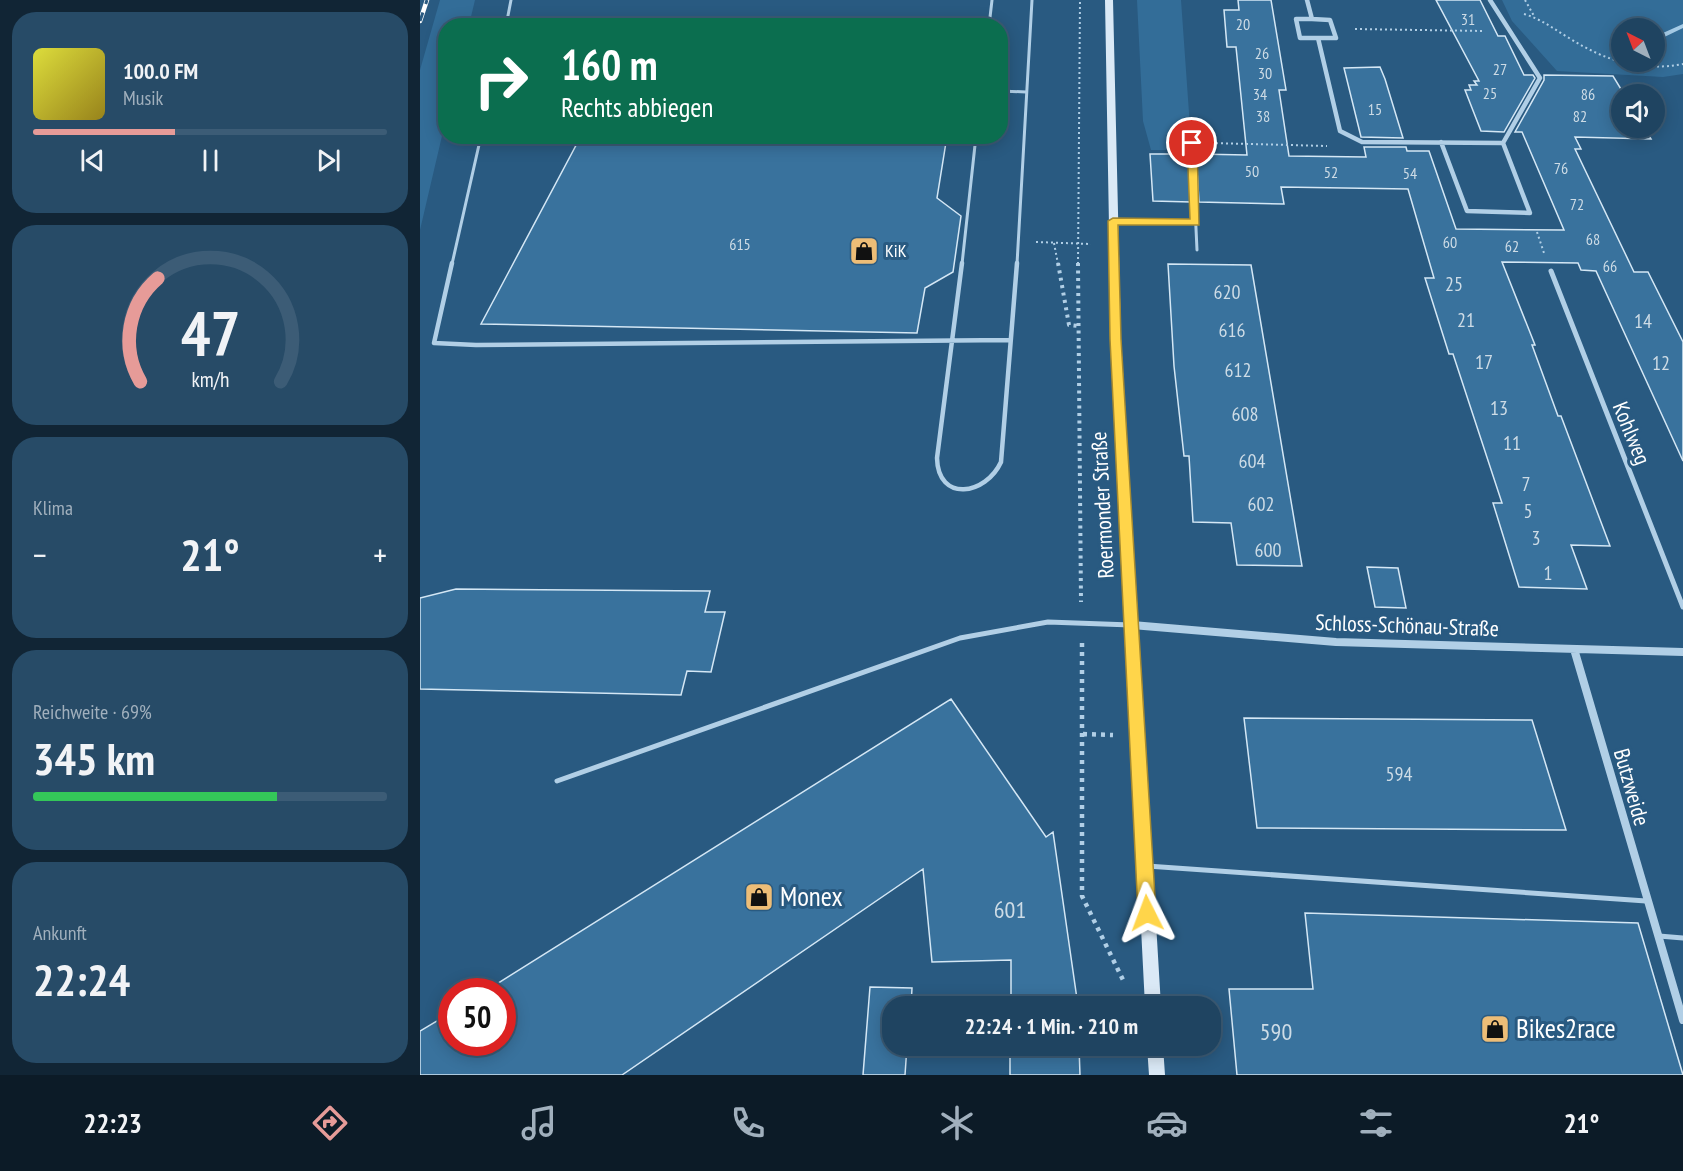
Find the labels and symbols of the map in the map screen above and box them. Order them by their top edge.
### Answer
house number: 31 [1461,9,1475,29]
house number: 20 [1236,14,1250,34]
north arrow [1611,18,1665,72]
house number: 26 [1255,43,1269,63]
house number: 27 [1493,59,1507,79]
house number: 30 [1258,63,1272,83]
house number: 25 [1483,83,1497,103]
house number: 34 [1253,84,1267,104]
house number: 86 [1581,84,1595,104]
house number: 15 [1368,99,1382,119]
house number: 38 [1256,106,1270,126]
house number: 82 [1573,106,1587,126]
pin [1166,117,1217,168]
house number: 76 [1554,158,1568,178]
house number: 50 [1245,161,1259,181]
house number: 52 [1324,162,1338,182]
house number: 54 [1403,163,1417,183]
house number: 72 [1570,194,1584,214]
house number: 68 [1586,229,1600,249]
house number: 60 [1443,232,1457,252]
house number: 615 [729,234,751,254]
shop icon: KiK [848,235,880,267]
house number: 62 [1505,236,1519,256]
place label: KiK [885,239,907,262]
house number: 66 [1603,256,1617,276]
house number: 25 [1445,271,1463,297]
house number: 620 [1214,279,1241,305]
house number: 21 [1457,307,1475,333]
house number: 14 [1634,308,1652,334]
house number: 616 [1219,317,1246,343]
house number: 17 [1475,349,1493,375]
house number: 12 [1652,350,1670,376]
house number: 612 [1225,357,1252,383]
house number: 13 [1490,395,1508,421]
street label: Kohlweg [1607,397,1657,469]
house number: 608 [1232,401,1259,427]
house number: 11 [1503,430,1521,456]
street label: Roermonder Straße [1084,431,1120,579]
house number: 604 [1239,448,1266,474]
house number: 7 [1522,471,1531,497]
house number: 602 [1248,491,1275,517]
house number: 5 [1524,498,1533,524]
house number: 3 [1532,525,1541,551]
house number: 600 [1255,537,1282,563]
house number: 1 [1544,560,1553,586]
street label: Schloss-Schönau-Straße [1315,608,1499,642]
street label: Butzweide [1608,745,1656,829]
house number: 594 [1386,761,1413,787]
place label: Monex [780,879,843,913]
shop icon: Monex [743,881,775,913]
position arrow [1115,881,1179,945]
house number: 601 [994,894,1026,925]
speed limit sign: 50 [438,978,516,1056]
place label: Bikes2race [1516,1011,1616,1045]
shop icon: Bikes2race [1479,1013,1511,1045]
house number: 590 [1260,1016,1292,1047]

